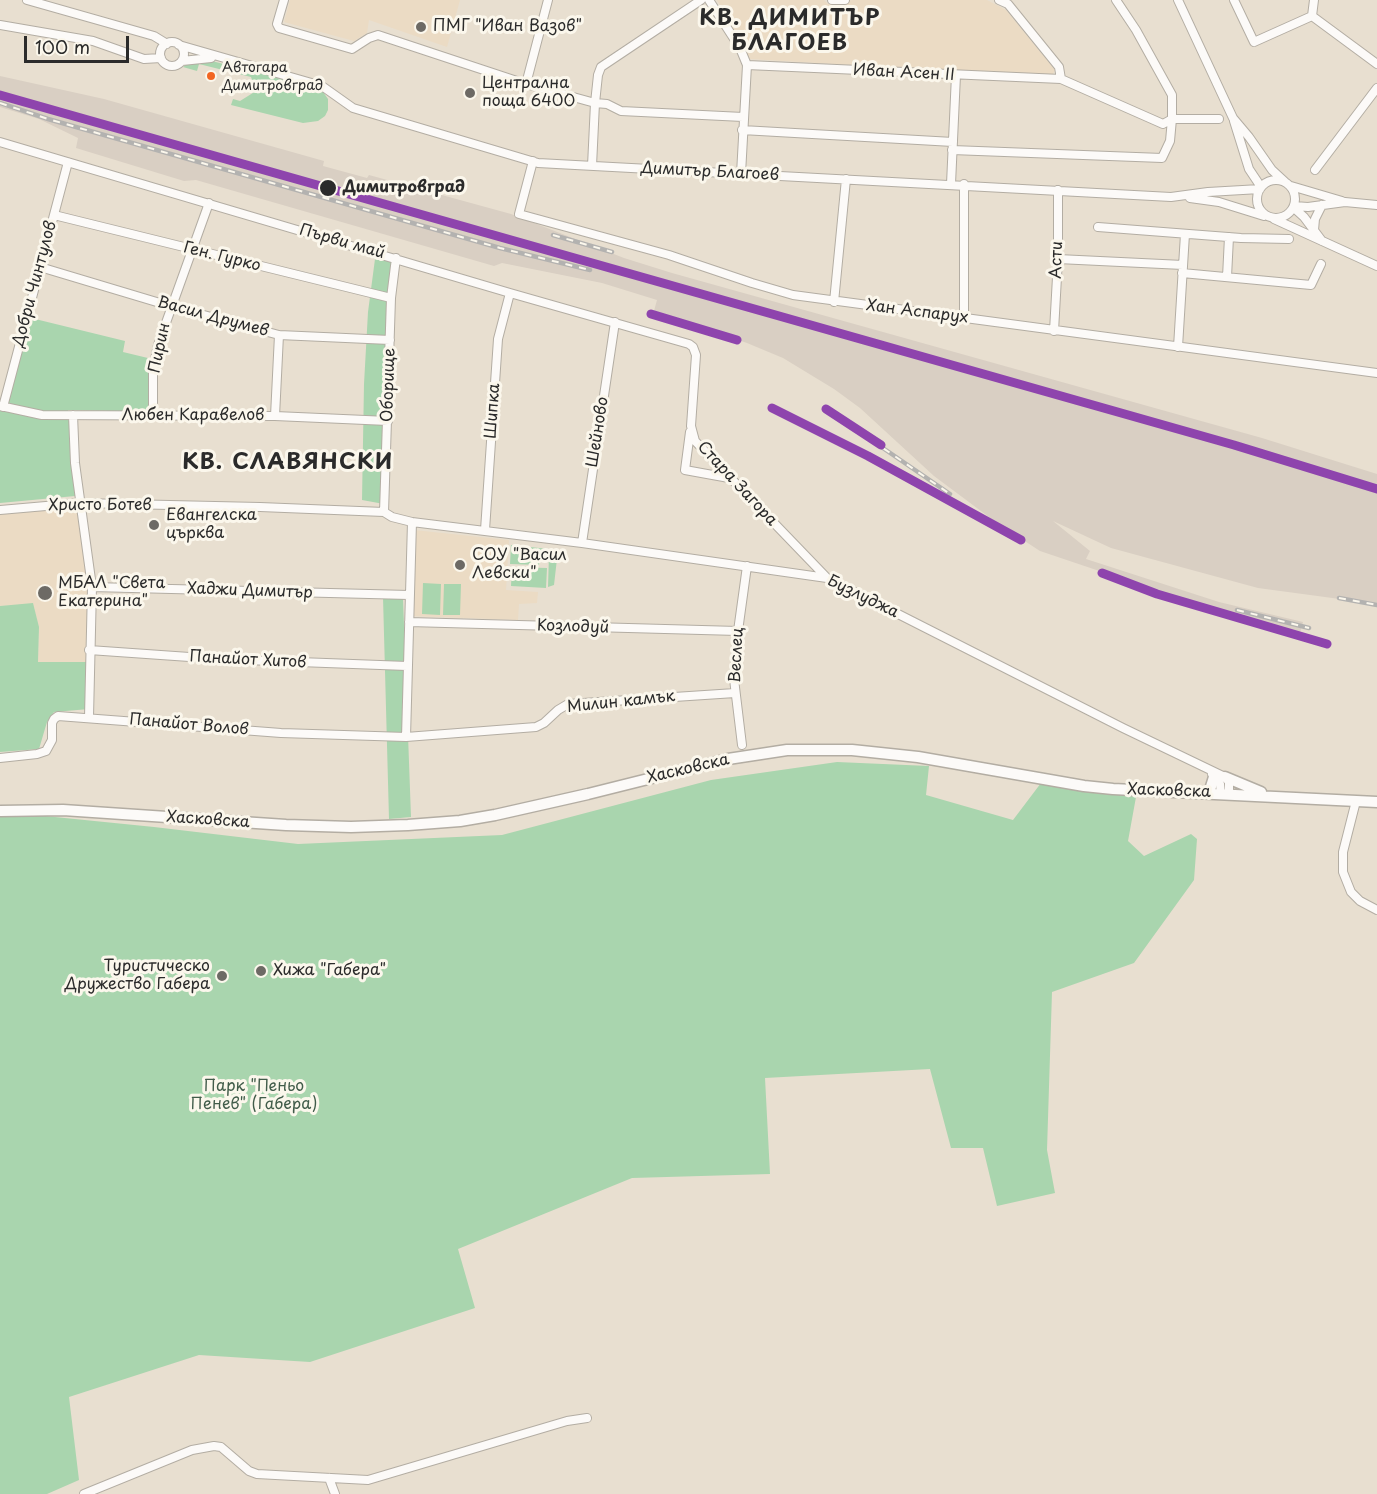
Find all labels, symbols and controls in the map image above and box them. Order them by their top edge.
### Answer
district label: КВ. ДИМИТЪР БЛАГОЕВ [700,6,880,57]
place label: ПМГ "Иван Вазов" [433,17,582,37]
marker: ПМГ "Иван Вазов" [414,20,428,34]
scale bar [27,24,132,62]
text: 100 m [35,33,90,60]
place label: Автогара Димитровград [222,60,323,92]
street label: Иван Асен II [853,61,955,85]
marker: Автогара Димитровград [205,70,217,82]
place label: Централна поща 6400 [482,74,575,112]
marker: Централна поща 6400 [463,86,477,100]
street label: Димитър Благоев [641,159,779,185]
marker: Димитровград [318,178,338,198]
place label: Димитровград [343,178,465,198]
street label: Добри Чинтулов [9,219,61,349]
street label: Първи май [297,221,387,263]
street label: Ген. Гурко [181,238,263,276]
street label: Асти [1047,241,1067,279]
street label: Васил Друмев [155,293,271,341]
street label: Хан Аспарух [865,296,969,328]
street label: Пирин [145,321,175,375]
street label: Оборище [378,348,400,422]
street label: Шипка [481,383,505,439]
street label: Шейново [583,395,613,469]
street label: Любен Каравелов [122,406,264,426]
street label: Стара Загора [693,438,781,530]
district label: КВ. СЛАВЯНСКИ [182,450,394,476]
street label: Христо Ботев [48,496,152,516]
place label: Евангелска църква [166,506,257,544]
marker: Евангелска църква [147,518,161,532]
place label: СОУ "Васил Левски" [472,546,567,584]
marker: СОУ "Васил Левски" [453,558,467,572]
street label: Бузлуджа [824,571,902,623]
place label: МБАЛ "Света Екатерина" [58,574,165,612]
street label: Хаджи Димитър [187,579,313,603]
marker: МБАЛ "Света Екатерина" [36,584,54,602]
street label: Козлодуй [537,616,609,638]
street label: Веслец [726,627,748,683]
street label: Панайот Хитов [189,647,307,673]
street label: Милин камък [566,687,676,717]
street label: Панайот Волов [129,710,249,740]
street label: Хасковска [645,750,731,788]
street label: Хасковска [1127,780,1211,802]
street label: Хасковска [166,807,250,833]
place label: Туристическо Дружество Габера [65,957,210,995]
place label: Хижа "Габера" [273,961,386,981]
marker: Хижа "Габера" [254,964,268,978]
marker: Туристическо Дружество Габера [215,969,229,983]
park label: Парк "Пеньо Пенев" (Габера) [191,1077,317,1115]

